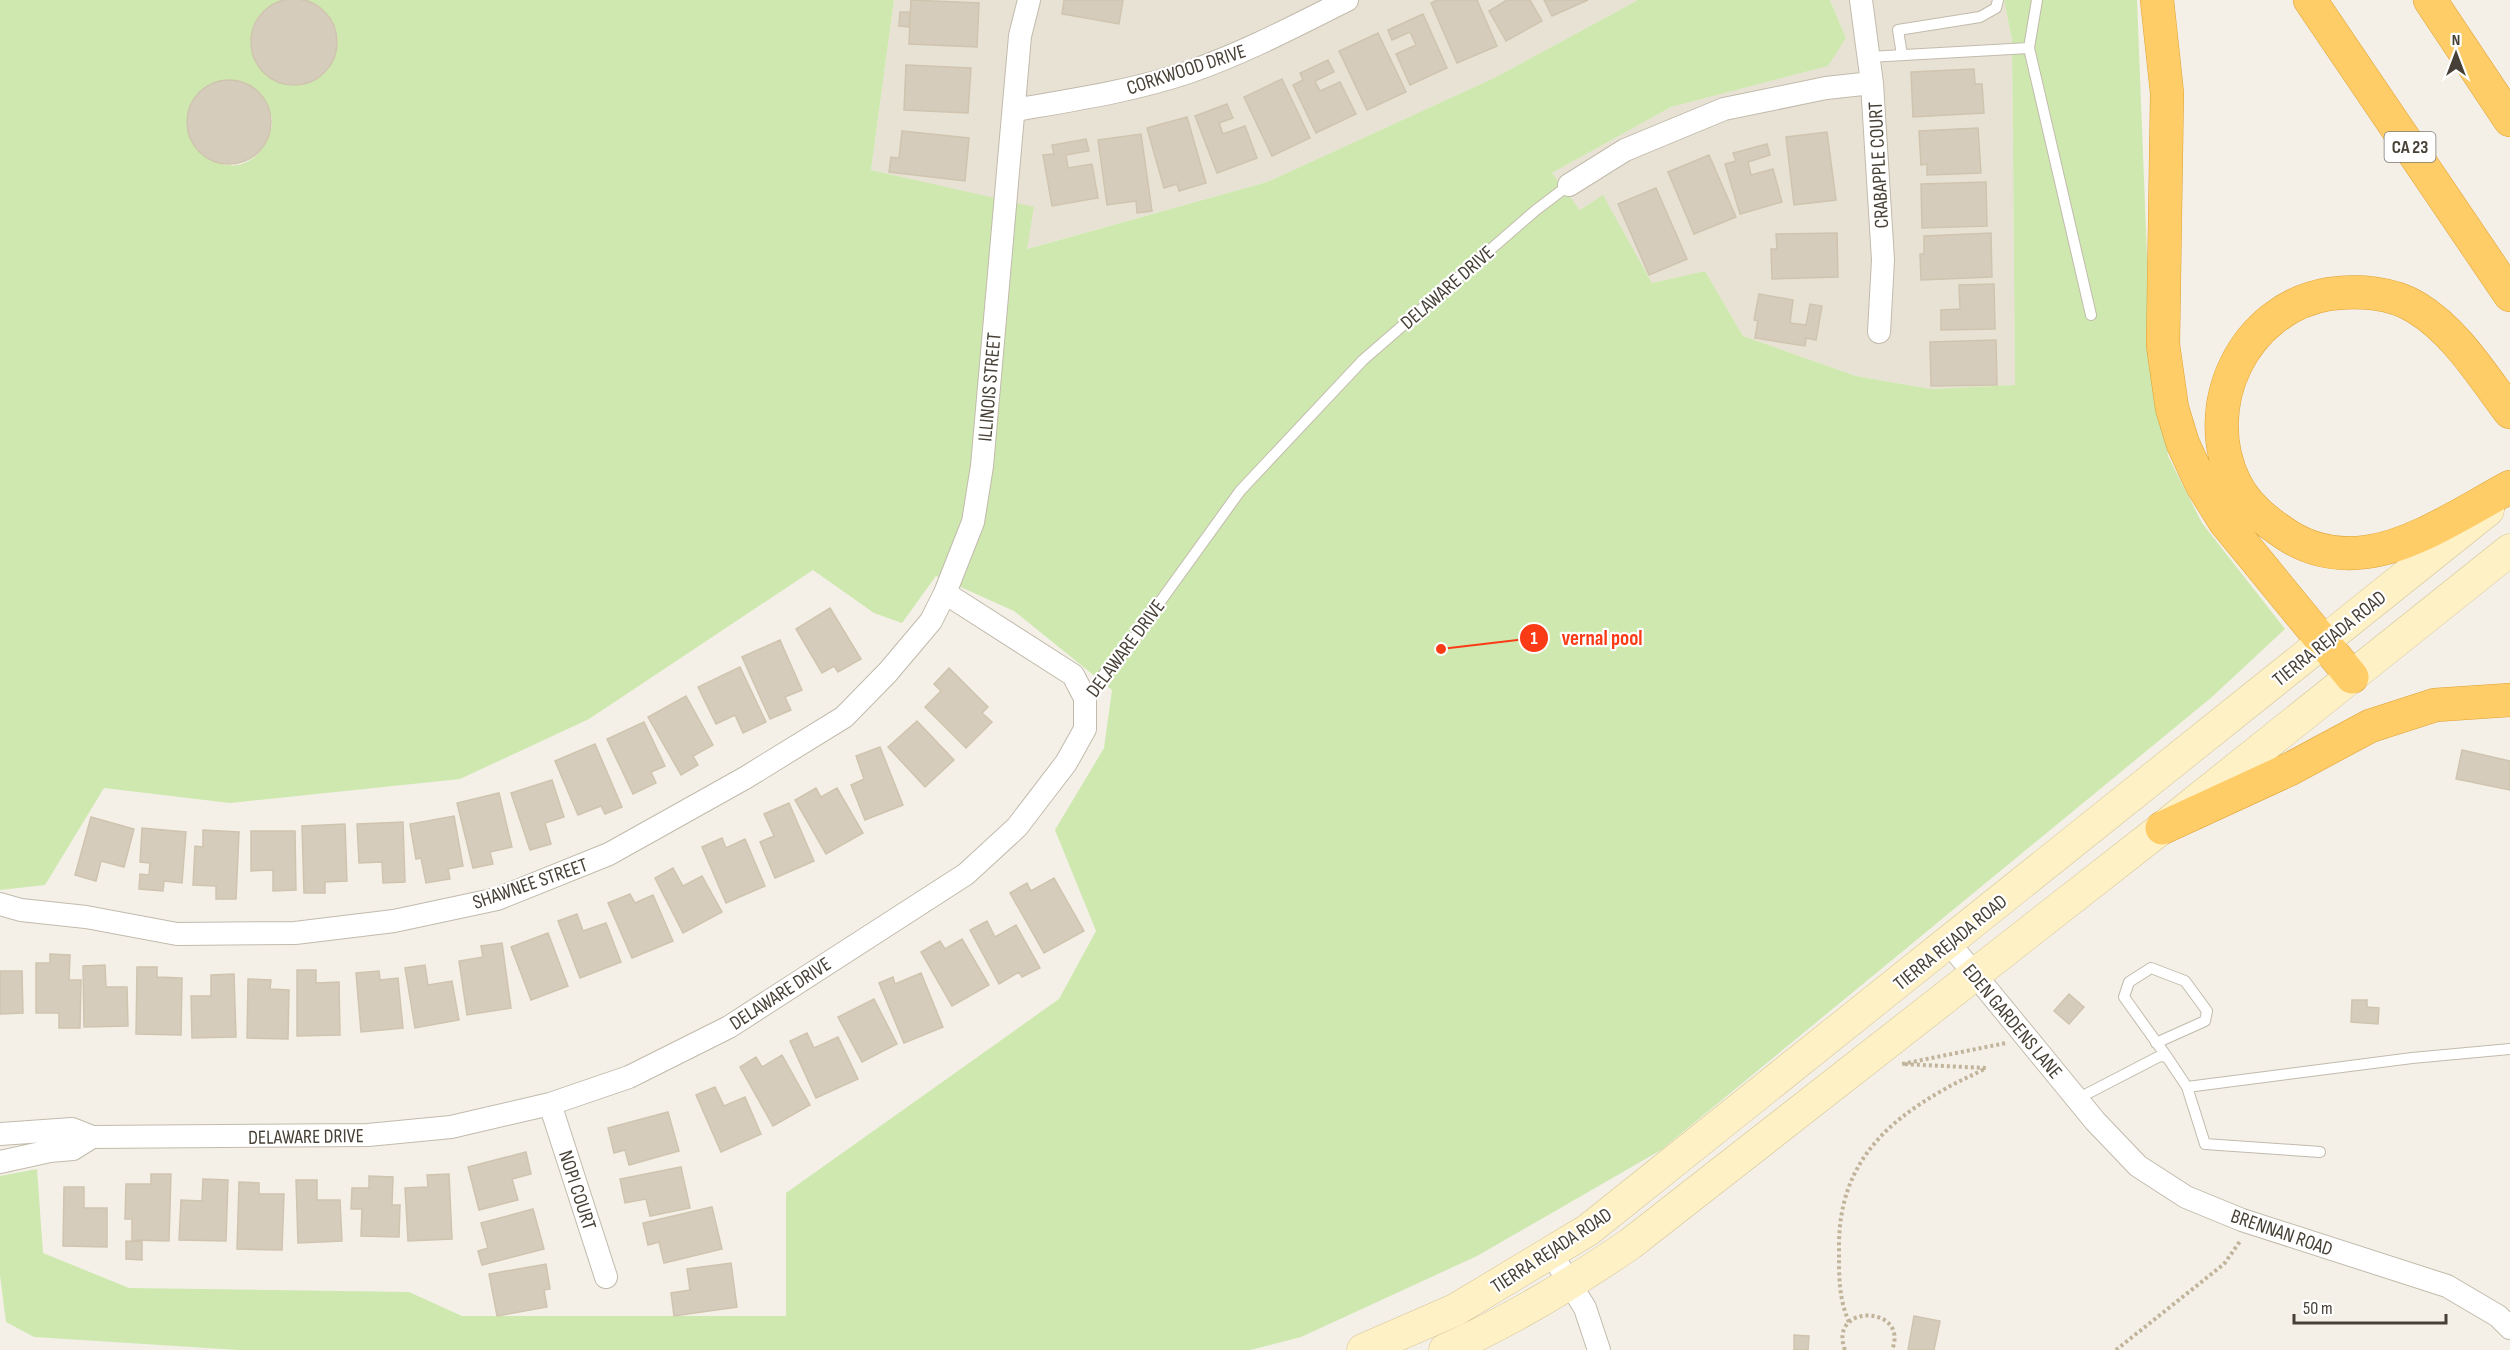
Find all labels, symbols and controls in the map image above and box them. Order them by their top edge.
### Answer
north arrow [2426,24,2486,84]
text: N [2452,31,2460,50]
street label: CORKWOOD DRIVE [1124,39,1249,101]
street label: CRABAPPLE COURT [1864,101,1894,229]
road number: CA 23 [2384,132,2436,162]
street label: DELAWARE DRIVE [1396,241,1499,335]
street label: ILLINOIS STREET [973,332,1007,442]
street label: TIERRA REJADA ROAD [2268,586,2391,692]
street label: DELAWARE DRIVE [1081,595,1170,702]
callout: vernal pool [1519,619,1655,658]
text: vernal pool [1561,626,1643,651]
text: 1 [1530,628,1538,649]
street label: SHAWNEE STREET [470,853,591,915]
street label: TIERRA REJADA ROAD [1889,890,2012,996]
street label: DELAWARE DRIVE [725,952,836,1035]
street label: EDEN GARDENS LANE [1957,959,2067,1084]
street label: DELAWARE DRIVE [248,1124,364,1150]
street label: NOPI COURT [553,1148,601,1233]
street label: TIERRA REJADA ROAD [1487,1203,1616,1299]
street label: BRENNAN ROAD [2228,1204,2336,1262]
scale bar [2294,1287,2446,1325]
text: 50 m [2303,1298,2333,1319]

